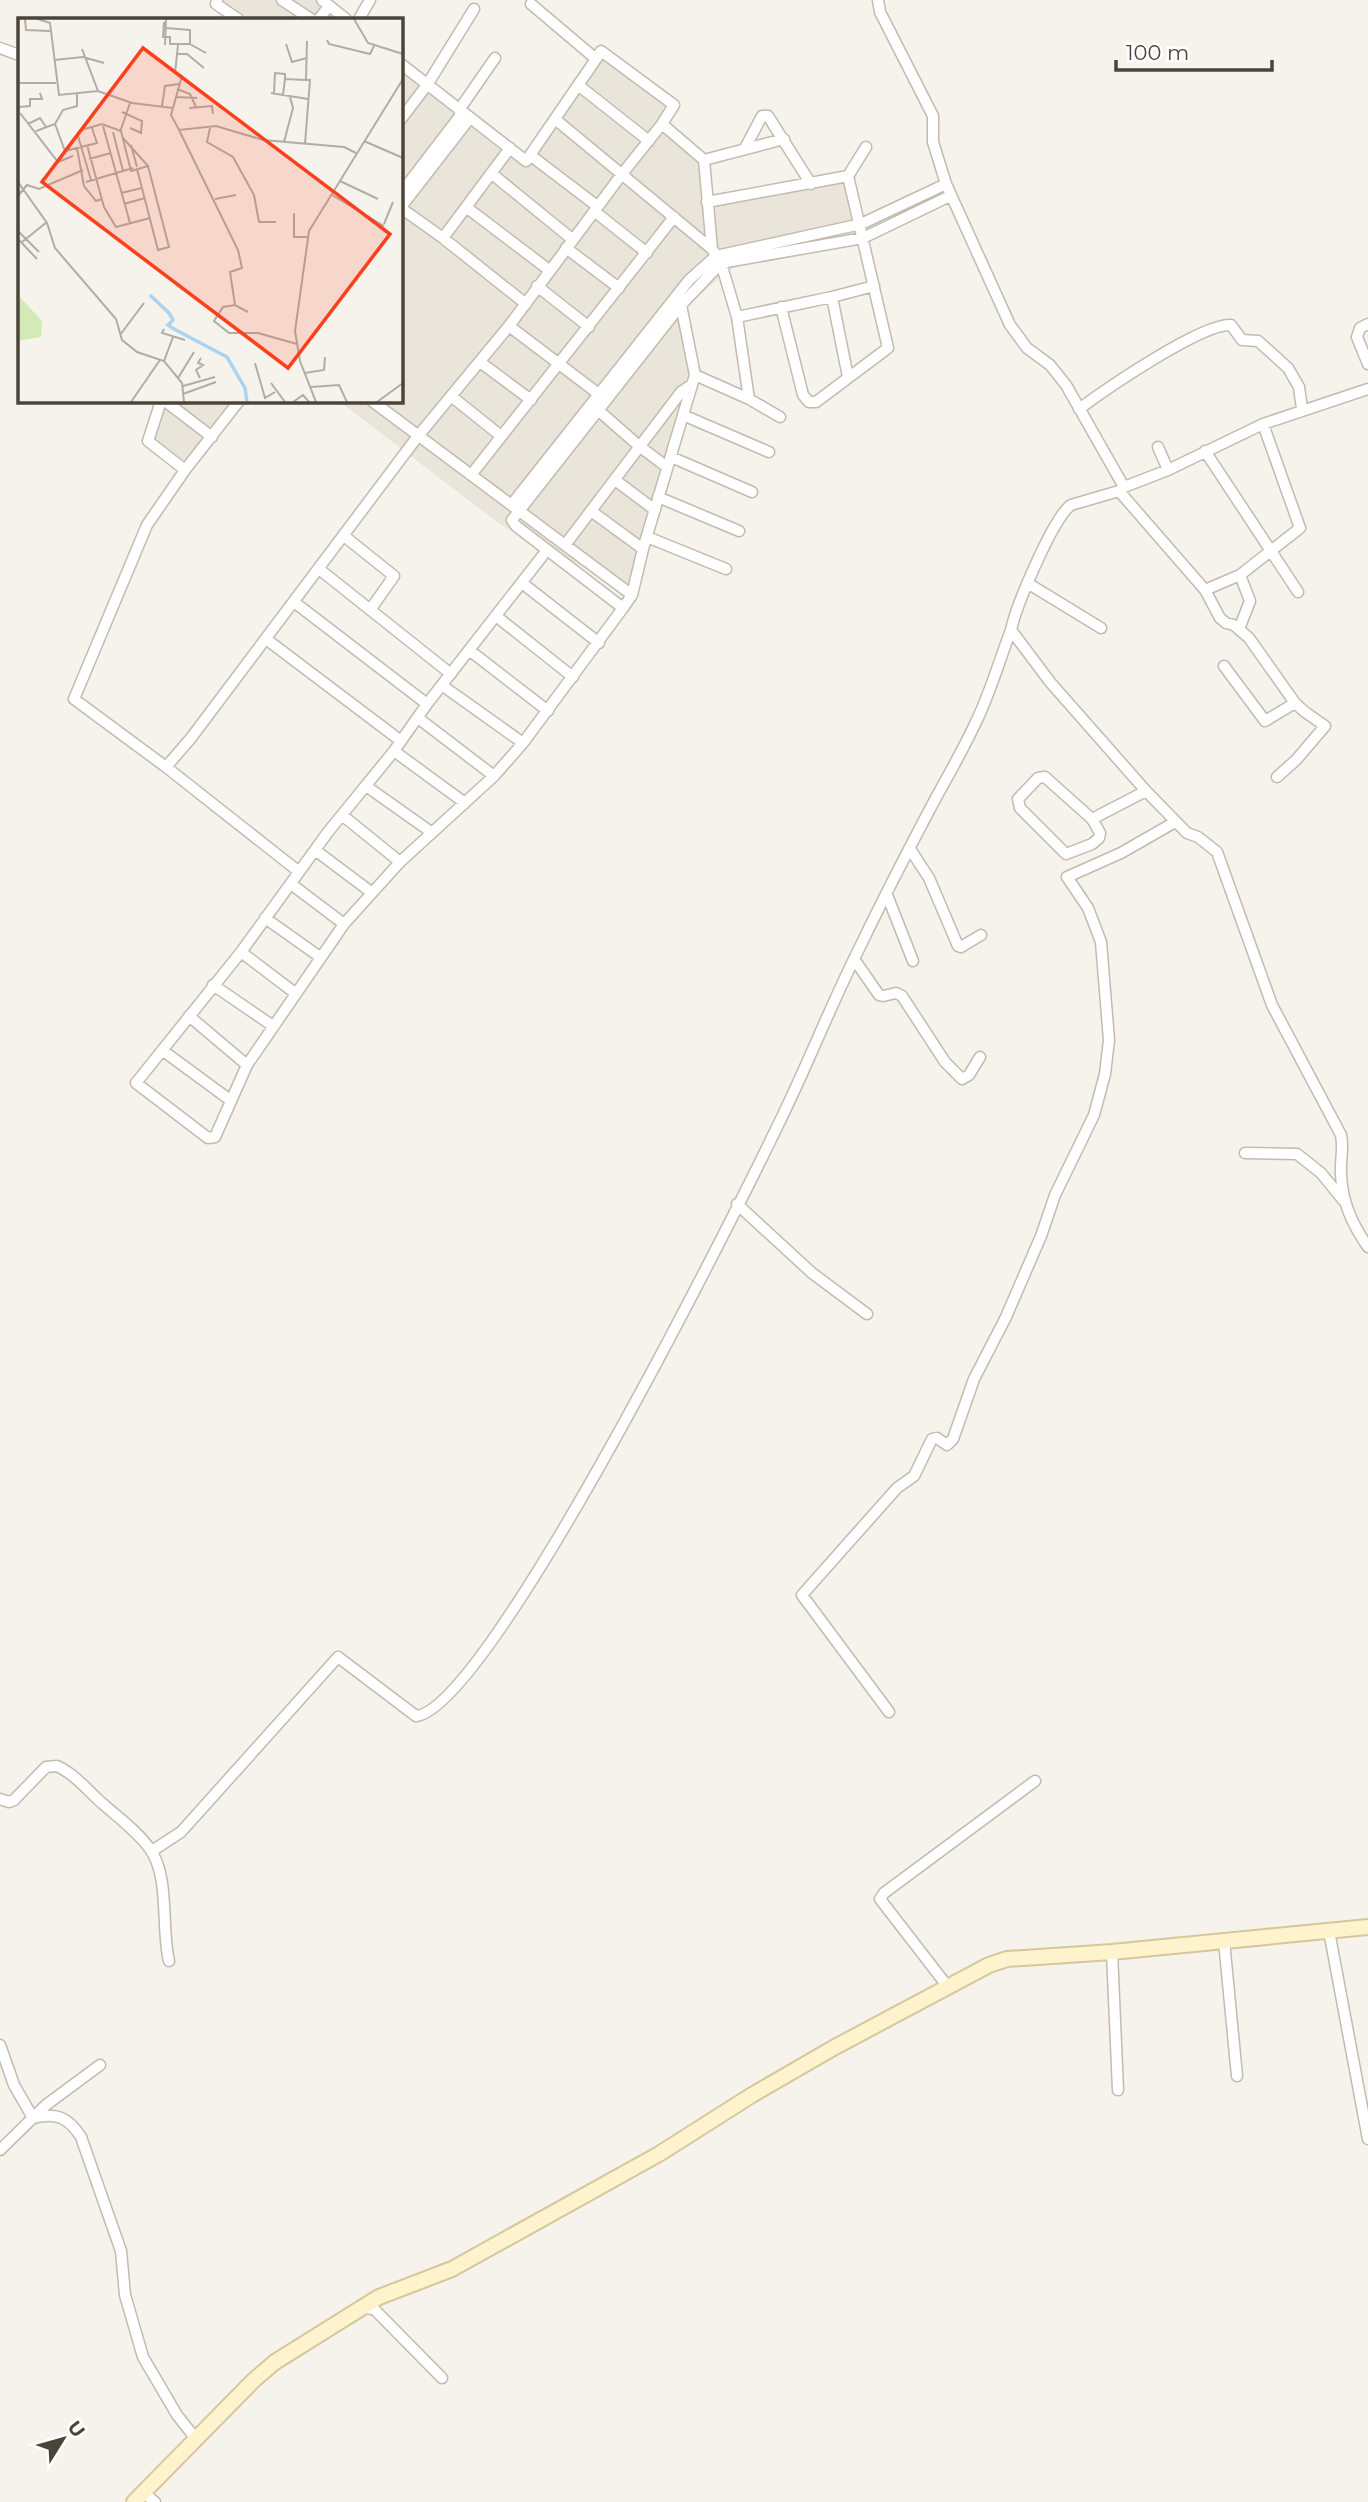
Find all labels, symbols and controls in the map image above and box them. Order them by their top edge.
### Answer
inset map [18,18,402,402]
scale bar [1116,28,1272,72]
text: 100 m [1126,40,1189,65]
north arrow [28,2404,98,2474]
text: U [62,2416,90,2442]

